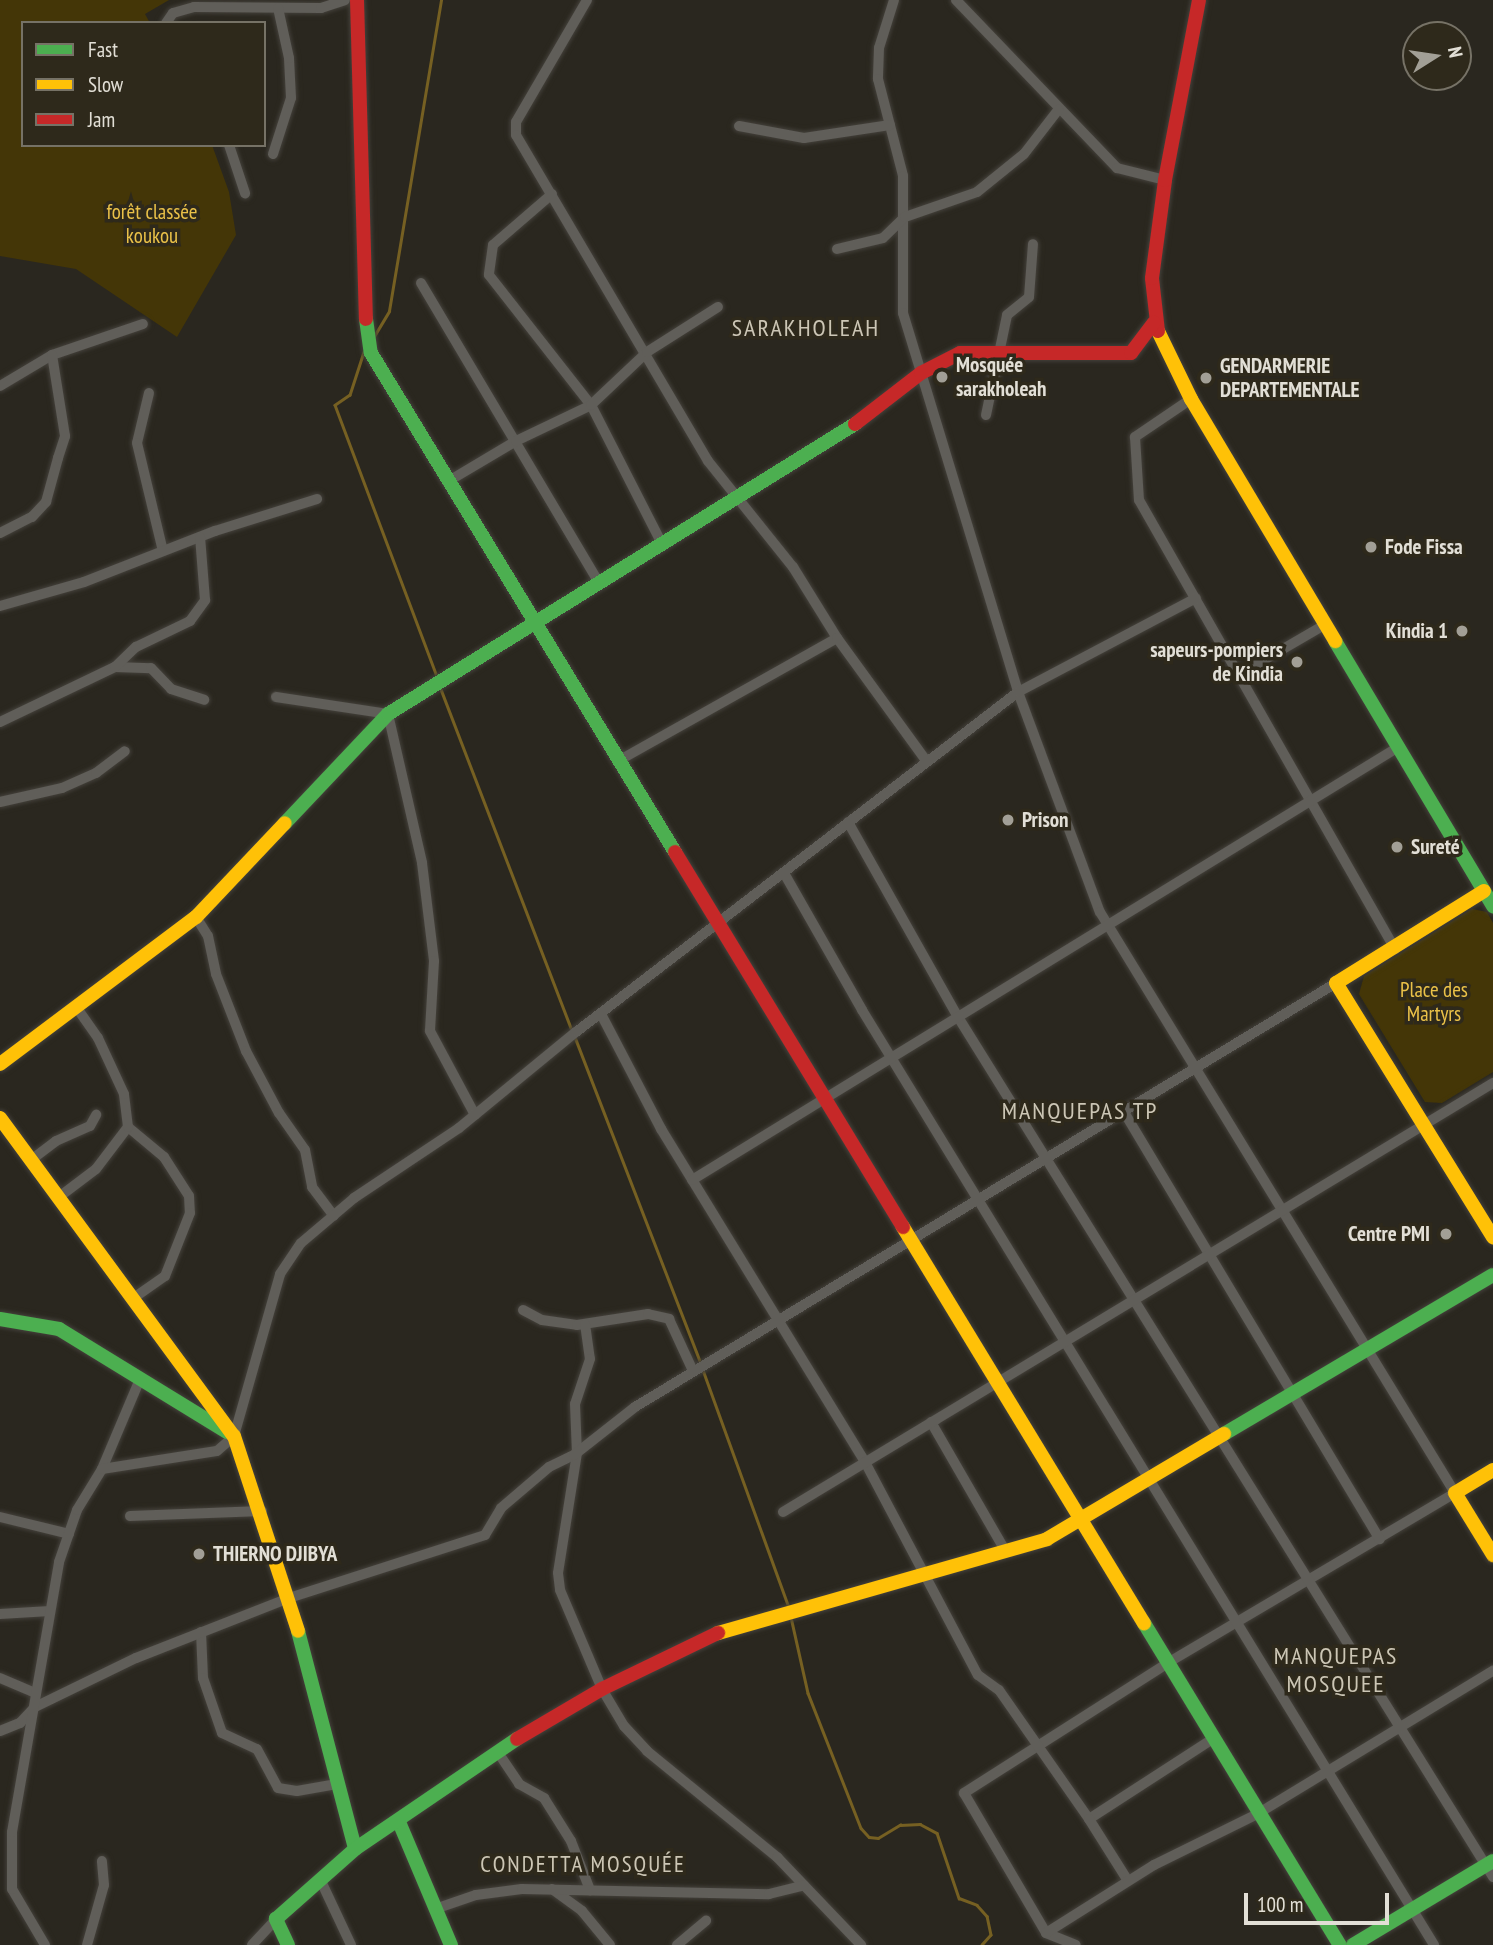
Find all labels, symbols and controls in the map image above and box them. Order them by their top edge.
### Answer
legend [21,21,266,147]
north arrow [1402,21,1472,91]
text: Fast [88,36,118,63]
text: N [1443,45,1468,60]
text: Slow [88,71,123,98]
text: Jam [88,106,115,133]
park label: forêt classée koukou [106,199,198,249]
district label: SARAKHOLEAH [733,314,879,342]
place label: Mosquée sarakholeah [956,352,1046,402]
place label: GENDARMERIE DEPARTEMENTALE [1220,353,1360,403]
marker: Mosquée sarakholeah [934,369,950,385]
marker: GENDARMERIE DEPARTEMENTALE [1198,370,1214,386]
place label: Fode Fissa [1385,534,1463,560]
marker: Fode Fissa [1363,539,1379,555]
place label: Kindia 1 [1386,618,1448,644]
marker: Kindia 1 [1454,623,1470,639]
place label: sapeurs-pompiers de Kindia [1150,637,1283,687]
marker: sapeurs-pompiers de Kindia [1289,654,1305,670]
place label: Prison [1022,807,1069,833]
marker: Prison [1000,812,1016,828]
place label: Sureté [1411,834,1460,860]
marker: Sureté [1389,839,1405,855]
park label: Place des Martyrs [1400,977,1468,1027]
district label: MANQUEPAS TP [1003,1097,1157,1125]
place label: Centre PMI [1348,1221,1430,1247]
marker: Centre PMI [1436,1224,1456,1244]
place label: THIERNO DJIBYA [213,1541,337,1567]
marker: THIERNO DJIBYA [191,1546,207,1562]
district label: MANQUEPAS MOSQUEE [1275,1642,1397,1698]
district label: СONDETTA MOSQUÉE [482,1850,684,1878]
scale bar [1248,1878,1393,1922]
text: 100 m [1257,1891,1303,1918]

